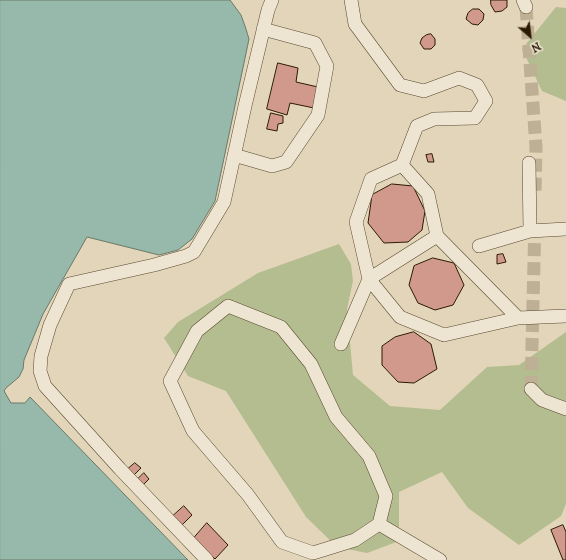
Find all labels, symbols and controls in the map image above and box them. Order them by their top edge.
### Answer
north arrow [510,16,550,56]
text: N [528,38,543,55]

